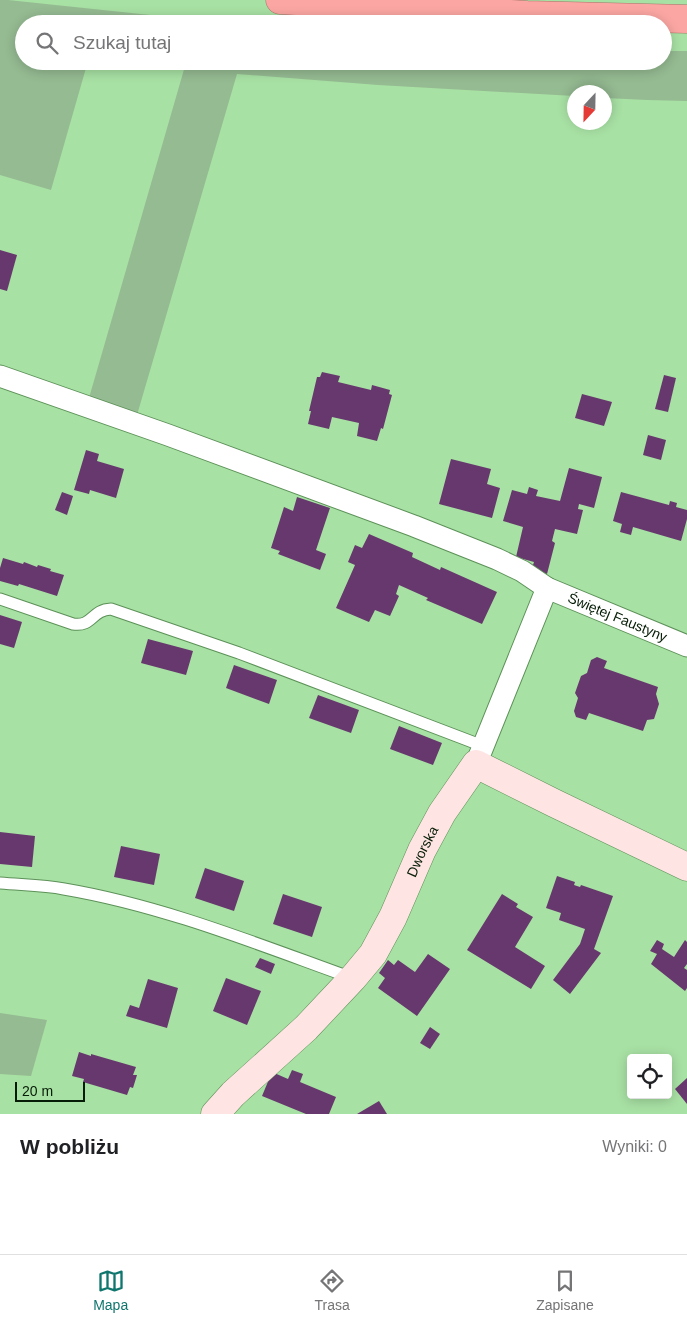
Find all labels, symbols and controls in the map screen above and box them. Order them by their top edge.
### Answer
search box [15,15,672,70]
icon: search [33,29,61,57]
text: Szukaj tutaj [73,32,171,53]
north arrow [567,85,612,130]
street label: Świętej Faustyny [566,589,670,645]
street label: Dworska [403,823,442,879]
map controls [627,1054,672,1099]
button: locate [627,1054,672,1099]
scale bar [15,1079,85,1102]
text: 20 m [22,1083,53,1099]
text: W pobliżu [20,1135,119,1158]
text: Wyniki: 0 [602,1138,667,1155]
tab: Mapa [93,1267,128,1313]
tab: Trasa [315,1267,350,1313]
tab: Zapisane [536,1267,594,1313]

